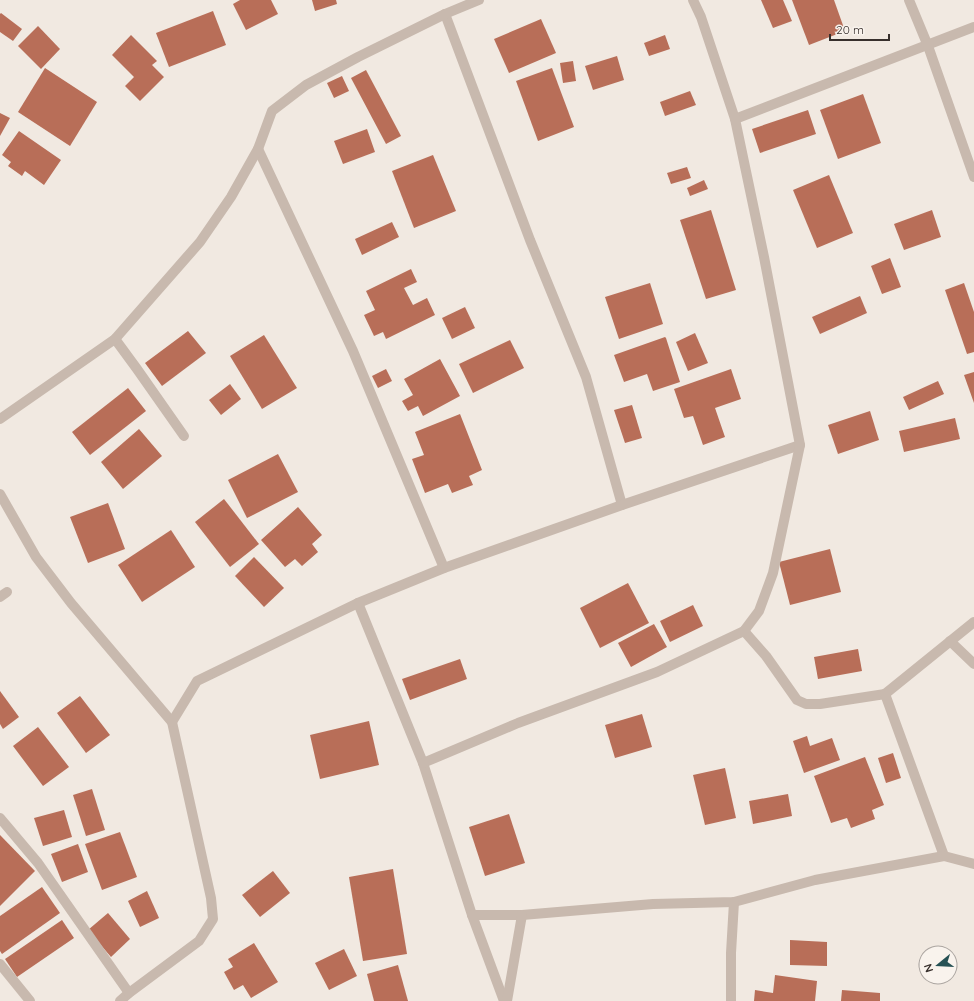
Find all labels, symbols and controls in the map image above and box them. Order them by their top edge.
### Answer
scale bar [830,16,889,42]
text: 20 m [836,22,864,37]
north arrow [918,945,958,985]
text: N [921,962,936,974]

